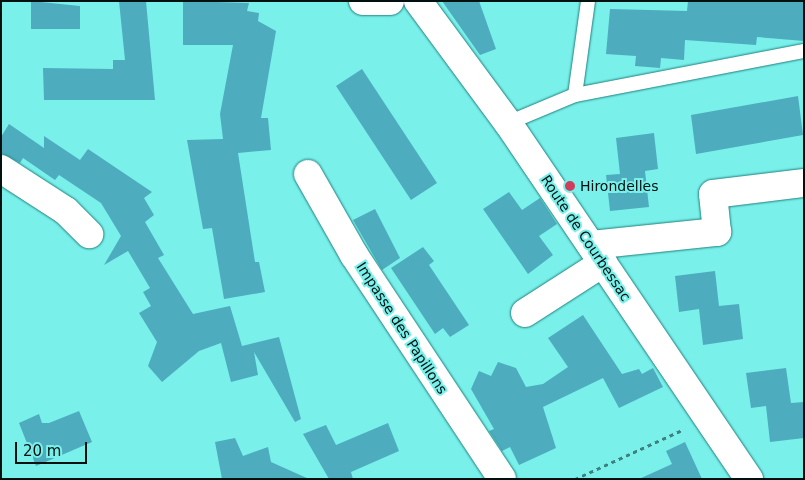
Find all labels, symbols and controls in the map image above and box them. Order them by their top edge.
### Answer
street label: Route de Courbessac [538,172,634,304]
place label: Hirondelles [580,178,658,194]
marker: Hirondelles [564,180,576,192]
street label: Impasse des Papillons [353,259,451,397]
scale bar [18,432,90,464]
text: 20 m [23,442,61,460]

